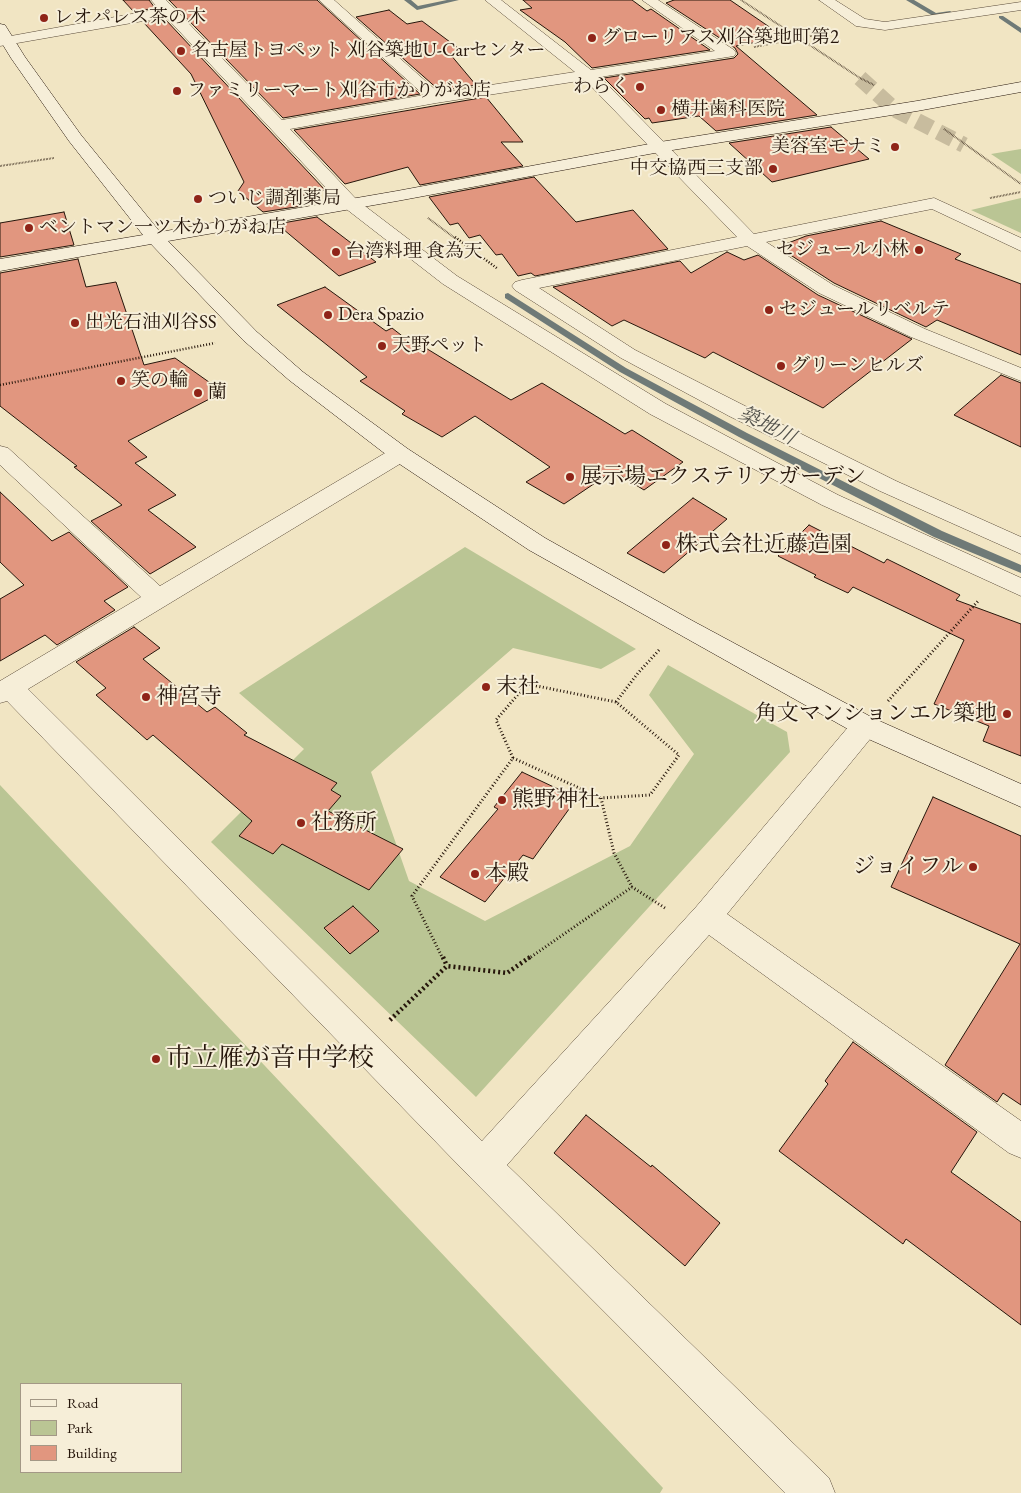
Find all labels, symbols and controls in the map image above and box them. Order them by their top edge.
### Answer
place label: レオパレス茶の木 [54,7,206,29]
marker: レオパレス茶の木 [38,12,50,24]
place label: グローリアス刈谷築地町第2 [602,27,839,49]
marker: グローリアス刈谷築地町第2 [586,32,598,44]
place label: 名古屋トヨペット 刈谷築地U-Carセンター [191,40,545,62]
marker: 名古屋トヨペット 刈谷築地U-Carセンター [175,45,187,57]
place label: わらく [573,76,630,98]
place label: ファミリーマート刈谷市かりがね店 [187,80,491,102]
marker: わらく [634,81,646,93]
marker: ファミリーマート刈谷市かりがね店 [171,85,183,97]
place label: 横井歯科医院 [671,99,785,121]
marker: 横井歯科医院 [655,104,667,116]
place label: 美容室モナミ [771,136,885,158]
marker: 美容室モナミ [889,141,901,153]
place label: 中交協西三支部 [630,158,763,180]
marker: 中交協西三支部 [767,163,779,175]
place label: ついじ調剤薬局 [208,188,341,210]
marker: ついじ調剤薬局 [192,193,204,205]
place label: ベントマン一ツ木かりがね店 [39,217,286,239]
marker: ベントマン一ツ木かりがね店 [23,222,35,234]
place label: セジュール小林 [776,239,909,261]
place label: 台湾料理 食為天 [346,241,483,263]
marker: セジュール小林 [913,244,925,256]
marker: 台湾料理 食為天 [330,246,342,258]
place label: セジュールリベルテ [779,299,950,321]
place label: Dera Spazio [338,304,424,326]
marker: セジュールリベルテ [763,304,775,316]
marker: Dera Spazio [322,309,334,321]
place label: 出光石油刈谷SS [85,312,217,334]
marker: 出光石油刈谷SS [69,317,81,329]
place label: 天野ペット [392,335,487,357]
marker: 天野ペット [376,340,388,352]
place label: グリーンヒルズ [791,355,924,377]
marker: グリーンヒルズ [775,360,787,372]
place label: 笑の輪 [131,370,188,392]
marker: 笑の輪 [115,375,127,387]
place label: 蘭 [208,382,227,404]
marker: 蘭 [192,387,204,399]
water label: 築地川 [735,402,799,450]
place label: 展示場エクステリアガーデン [580,464,866,490]
marker: 展示場エクステリアガーデン [564,471,576,483]
place label: 株式会社近藤造園 [676,532,852,558]
marker: 株式会社近藤造園 [660,539,672,551]
place label: 末社 [496,674,540,700]
marker: 末社 [480,681,492,693]
place label: 神宮寺 [156,684,222,710]
marker: 神宮寺 [140,691,152,703]
place label: 角文マンションエル築地 [755,701,997,727]
marker: 角文マンションエル築地 [1001,708,1013,720]
place label: 熊野神社 [512,787,600,813]
marker: 熊野神社 [496,794,508,806]
place label: 社務所 [311,810,377,836]
marker: 社務所 [295,817,307,829]
place label: ジョイフル [853,854,963,880]
place label: 本殿 [485,861,529,887]
marker: ジョイフル [967,861,979,873]
marker: 本殿 [469,868,481,880]
place label: 市立雁が音中学校 [166,1043,374,1075]
marker: 市立雁が音中学校 [150,1053,162,1065]
legend [20,1383,182,1473]
text: Road [67,1393,98,1412]
text: Park [67,1418,93,1437]
text: Building [67,1443,117,1462]

